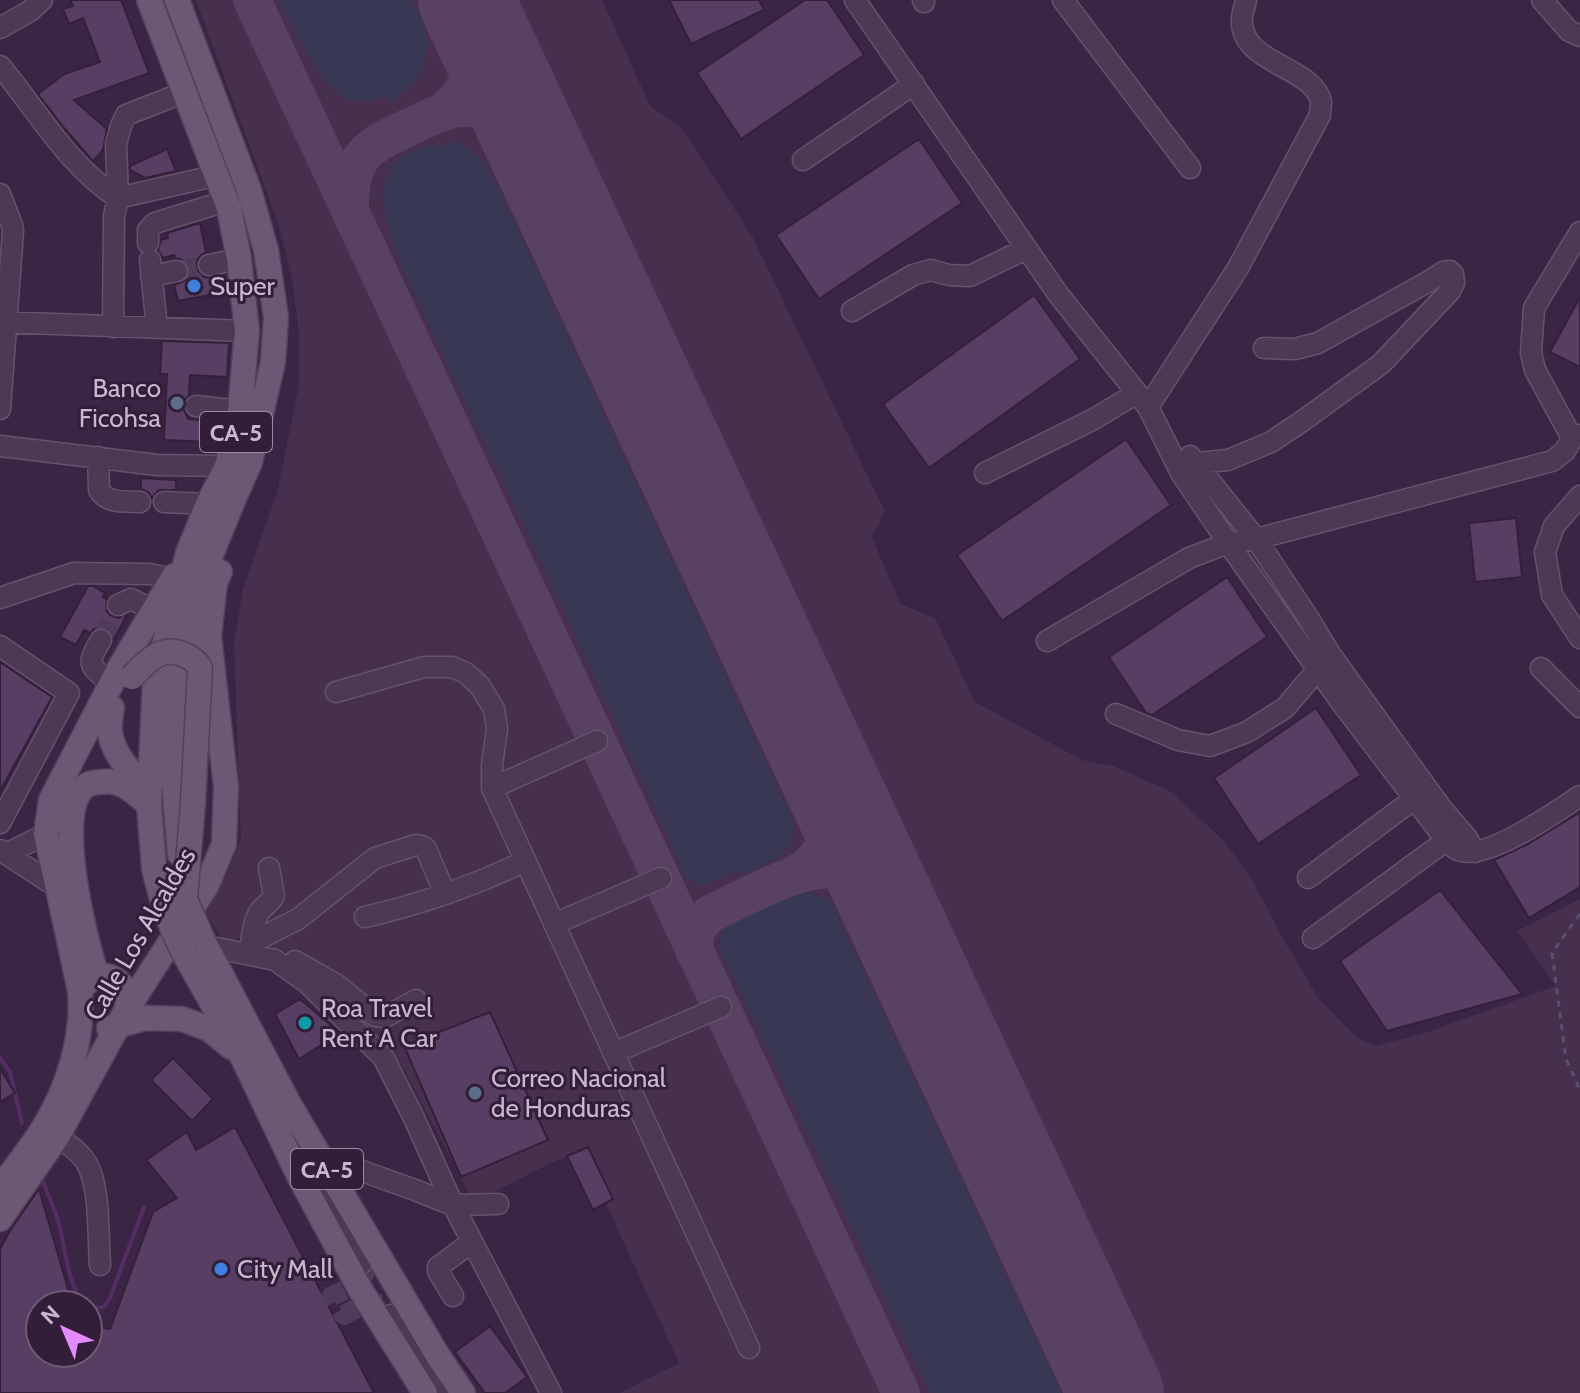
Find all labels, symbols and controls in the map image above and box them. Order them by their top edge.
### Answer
place label: Super [210,270,275,302]
marker: Super [185,277,203,295]
place label: Banco Ficohsa [79,372,162,434]
marker: Banco Ficohsa [168,394,186,412]
road number: CA-5 [200,412,272,452]
street label: Calle Los Alcaldes [78,842,203,1026]
place label: Roa Travel Rent A Car [321,992,438,1054]
marker: Roa Travel Rent A Car [296,1014,314,1032]
place label: Correo Nacional de Honduras [491,1062,666,1124]
marker: Correo Nacional de Honduras [466,1084,484,1102]
road number: CA-5 [291,1149,363,1189]
place label: City Mall [237,1253,333,1285]
marker: City Mall [212,1260,230,1278]
north arrow [24,1289,104,1369]
text: N [35,1300,65,1330]

